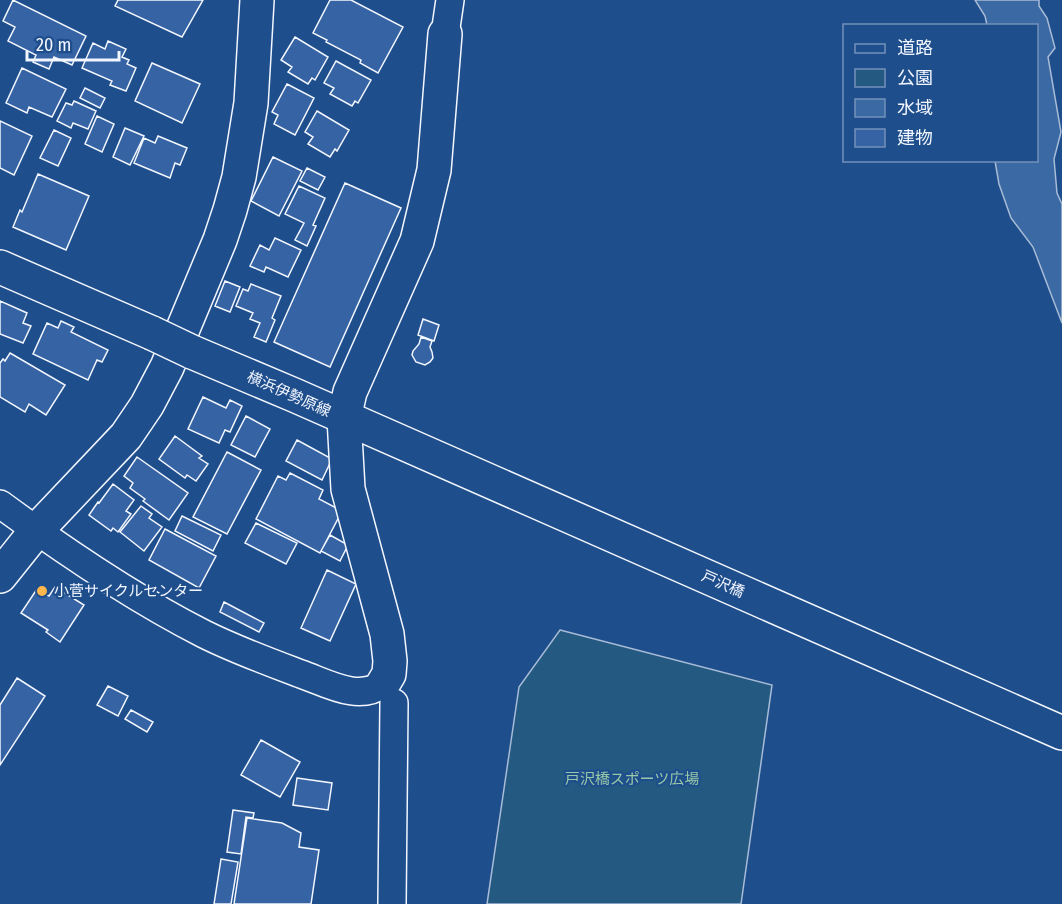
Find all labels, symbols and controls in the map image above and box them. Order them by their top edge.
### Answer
scale bar [27,24,118,62]
legend [843,24,1038,162]
text: 20 m [36,34,71,56]
text: 道路 [897,37,933,59]
text: 公園 [897,67,933,89]
text: 水域 [897,97,933,119]
text: 建物 [897,127,933,149]
street label: 横浜伊勢原線 [244,367,334,421]
street label: 戸沢橋 [699,567,747,601]
place label: 小菅サイクルセンター [54,582,203,600]
marker: 小菅サイクルセンター [35,584,49,598]
park label: 戸沢橋スポーツ広場 [565,770,699,788]

